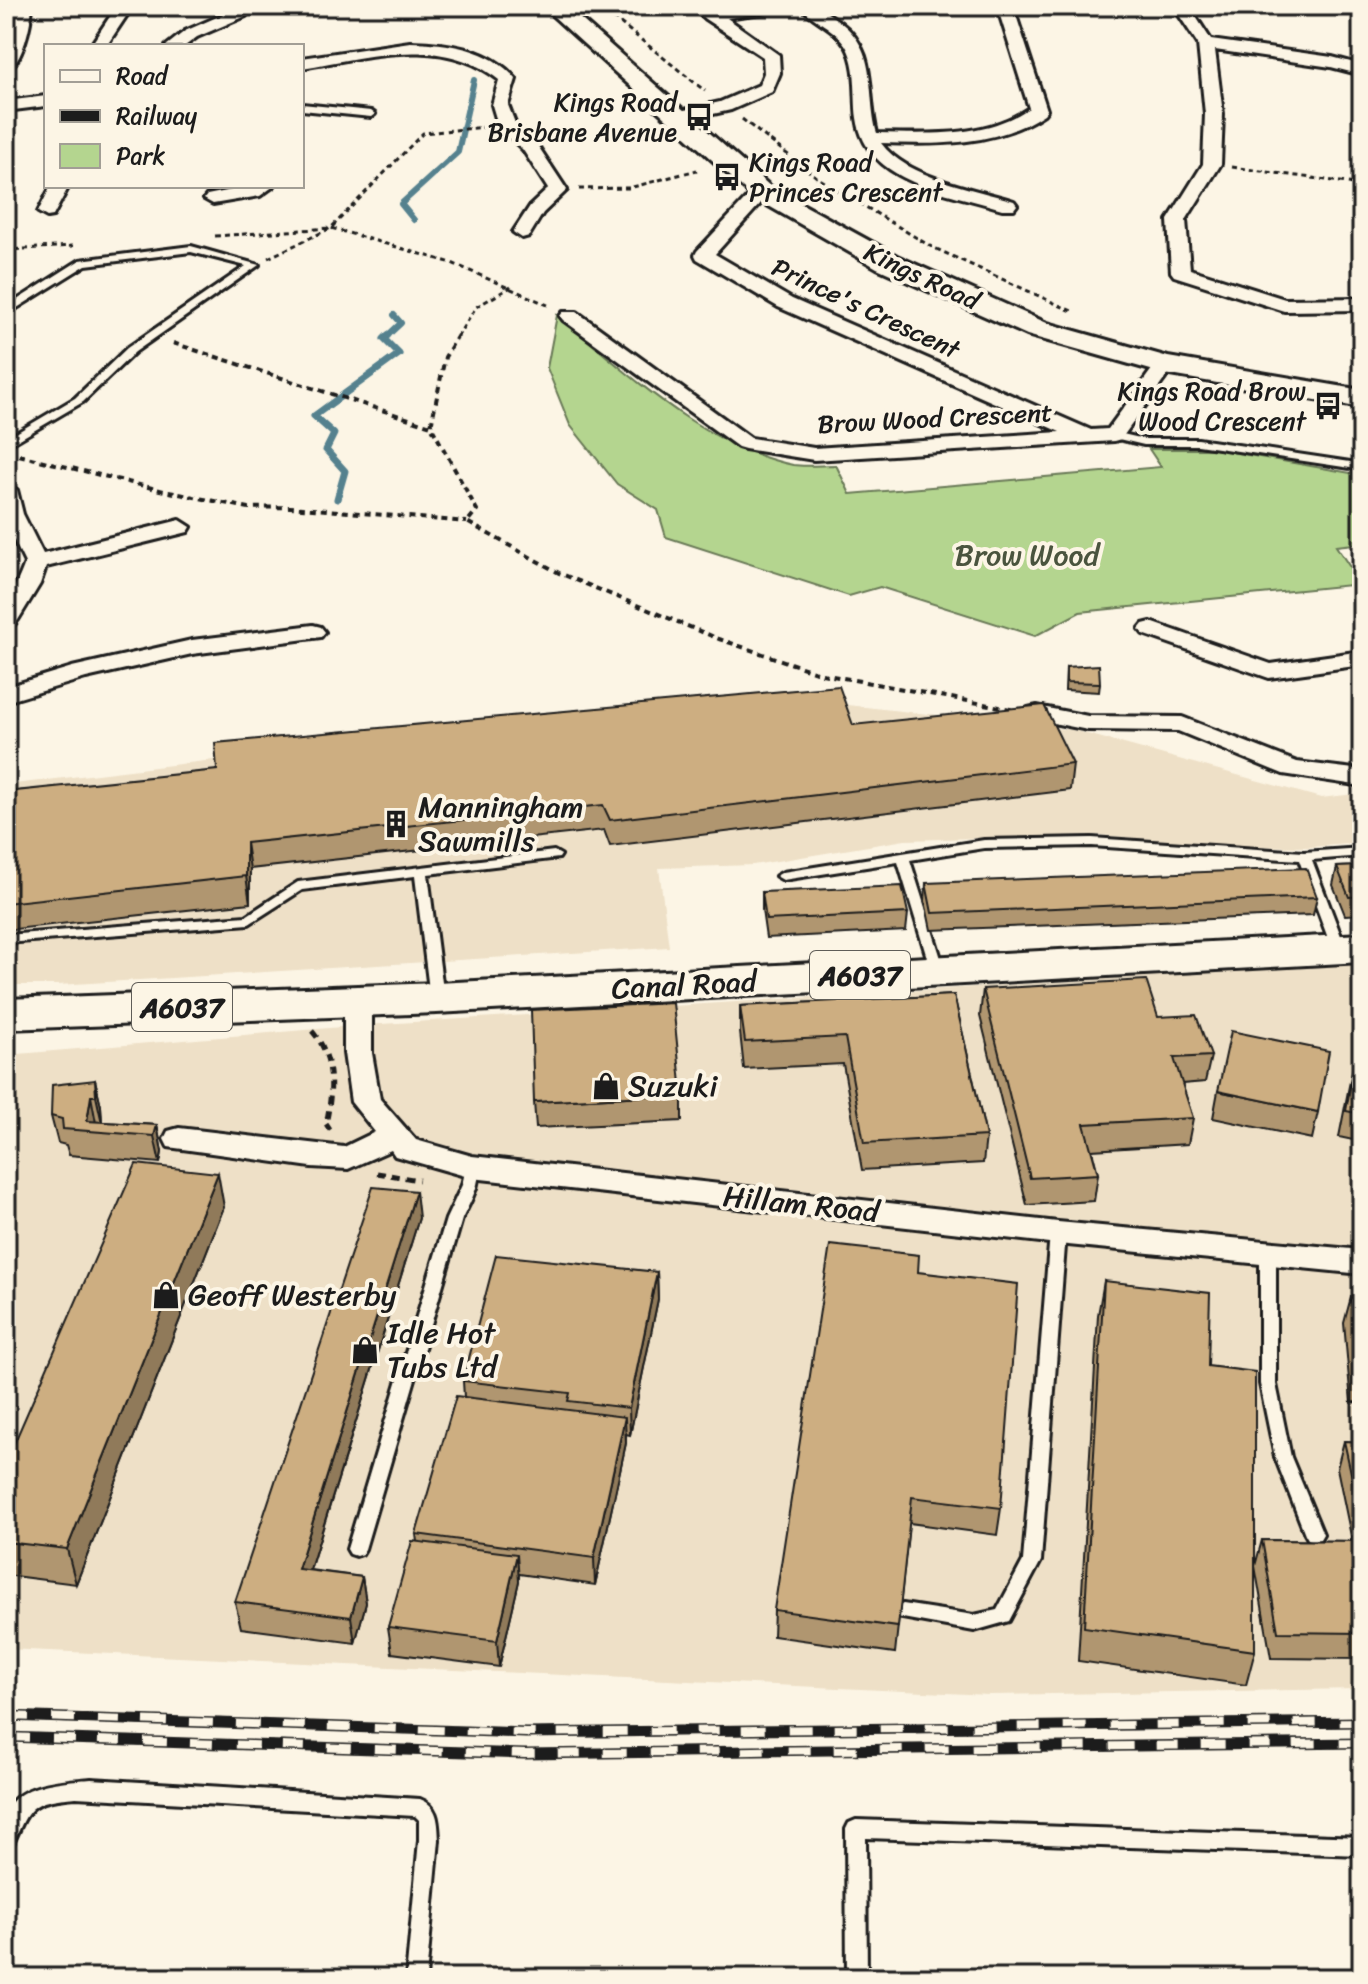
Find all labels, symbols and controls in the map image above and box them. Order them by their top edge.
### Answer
legend [44,44,304,188]
text: Road [116,55,170,97]
place label: Kings Road Brisbane Avenue [487,79,679,155]
text: Railway [116,95,198,137]
bus stop icon: Kings Road Brisbane Avenue [684,102,714,132]
text: Park [116,135,165,177]
place label: Kings Road Princes Crescent [749,139,944,215]
bus stop icon: Kings Road Princes Crescent [712,162,742,192]
street label: Kings Road [856,229,990,324]
street label: Prince's Crescent [764,244,969,372]
place label: Kings Road Brow Wood Crescent [1117,368,1308,444]
street label: Brow Wood Crescent [816,389,1054,447]
bus stop icon: Kings Road Brow Wood Crescent [1313,391,1343,421]
park label: Brow Wood [955,528,1101,582]
place label: Manningham Sawmills [418,780,583,868]
building icon: Manningham Sawmills [381,809,411,839]
road number: A6037 [810,951,910,999]
street label: Canal Road [610,954,760,1016]
road number: A6037 [132,983,232,1031]
place label: Suzuki [628,1059,718,1113]
shop icon: Suzuki [591,1071,621,1101]
street label: Hillam Road [720,1169,884,1239]
place label: Geoff Westerby [188,1268,397,1322]
shop icon: Geoff Westerby [151,1280,181,1310]
place label: Idle Hot Tubs Ltd [386,1306,499,1394]
shop icon: Idle Hot Tubs Ltd [350,1335,380,1365]

